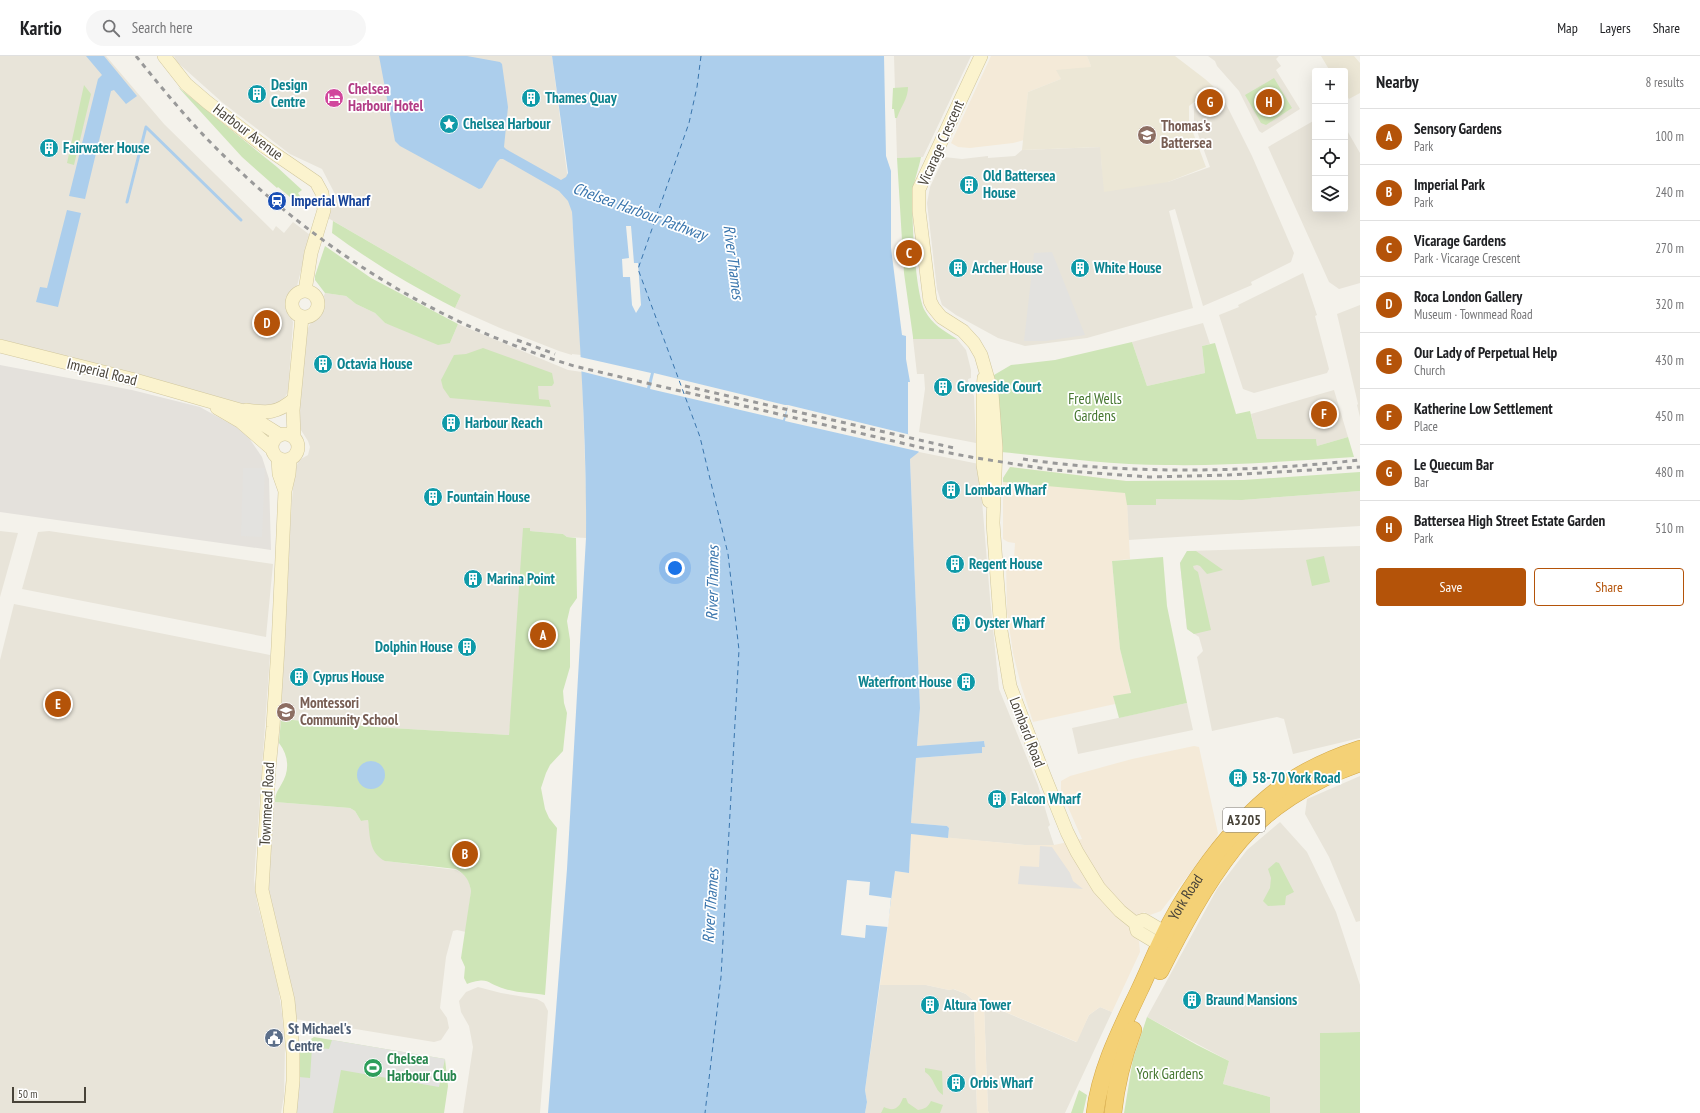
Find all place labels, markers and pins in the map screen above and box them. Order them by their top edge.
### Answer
place label: Design Centre [271,75,308,111]
place label: Chelsea Harbour Hotel [348,79,424,115]
building icon: Design Centre [246,83,268,105]
hotel icon: Chelsea Harbour Hotel [323,87,345,109]
building icon: Thames Quay [520,87,542,109]
pin: G [1197,87,1223,117]
pin: H [1256,87,1282,117]
place label: Thames Quay [545,88,618,107]
place icon: Chelsea Harbour [438,113,460,135]
place label: Chelsea Harbour [463,114,551,133]
place label: Thomas's Battersea [1161,116,1212,152]
school or university icon: Thomas's Battersea [1136,124,1158,146]
building icon: Fairwater House [38,137,60,159]
place label: Fairwater House [63,138,150,157]
place label: Old Battersea House [983,166,1056,202]
building icon: Old Battersea House [958,174,980,196]
station icon: Imperial Wharf [266,190,288,212]
place label: Imperial Wharf [291,191,371,210]
pin: C [896,238,922,268]
building icon: Archer House [947,257,969,279]
building icon: White House [1069,257,1091,279]
place label: Archer House [971,258,1043,277]
place label: White House [1093,258,1162,277]
pin: D [254,308,280,338]
building icon: Octavia House [312,353,334,375]
place label: Octavia House [337,354,413,373]
building icon: Groveside Court [932,376,954,398]
place label: Groveside Court [957,377,1042,396]
pin: F [1311,399,1337,429]
building icon: Harbour Reach [440,412,462,434]
place label: Harbour Reach [465,413,543,432]
building icon: Lombard Wharf [940,479,962,501]
place label: Lombard Wharf [965,480,1047,499]
building icon: Fountain House [422,486,444,508]
place label: Fountain House [447,487,530,506]
building icon: Regent House [944,553,966,575]
place label: Regent House [969,554,1043,573]
building icon: Marina Point [462,568,484,590]
place label: Marina Point [487,569,555,588]
building icon: Oyster Wharf [950,612,972,634]
place label: Oyster Wharf [975,613,1045,632]
pin: A [530,620,556,650]
building icon: Dolphin House [456,636,478,658]
place label: Dolphin House [375,637,453,656]
building icon: Cyprus House [288,666,310,688]
place label: Cyprus House [313,667,384,686]
building icon: Waterfront House [955,671,977,693]
place label: Waterfront House [857,672,952,691]
pin: E [45,689,71,719]
place label: Montessori Community School [300,693,398,729]
school or university icon: Montessori Community School [275,701,297,723]
building icon: 58-70 York Road [1227,767,1249,789]
place label: 58-70 York Road [1252,768,1341,787]
building icon: Falcon Wharf [986,788,1008,810]
place label: Falcon Wharf [1011,789,1081,808]
pin: B [452,839,478,869]
building icon: Braund Mansions [1181,989,1203,1011]
place label: Braund Mansions [1206,990,1297,1009]
building icon: Altura Tower [919,994,941,1016]
place label: Altura Tower [943,995,1012,1014]
place label: St Michael's Centre [288,1019,351,1055]
public building icon: St Michael's Centre [263,1027,285,1049]
place label: Chelsea Harbour Club [387,1049,457,1085]
sports icon: Chelsea Harbour Club [362,1057,384,1079]
building icon: Orbis Wharf [945,1072,967,1094]
place label: Orbis Wharf [970,1073,1034,1092]

